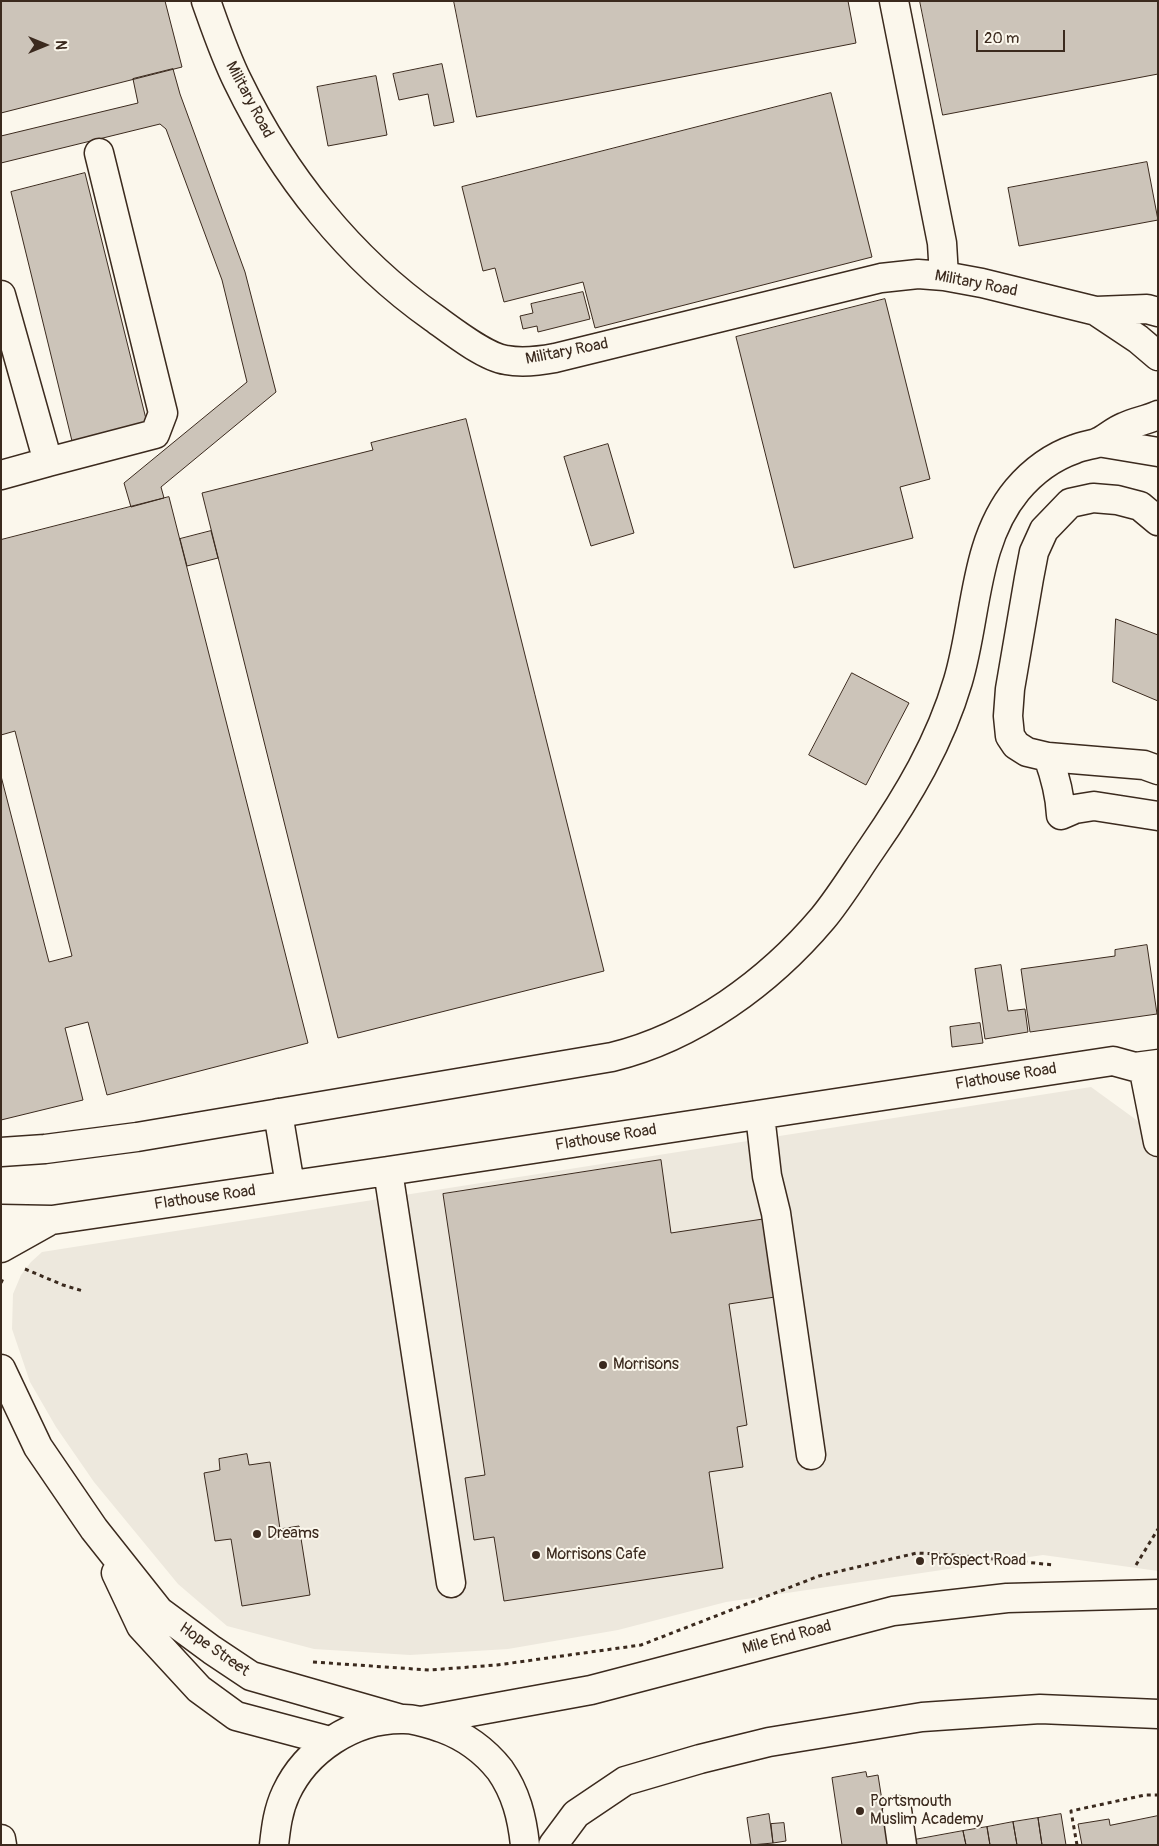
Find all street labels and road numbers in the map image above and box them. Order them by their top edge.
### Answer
street label: Military Road [221,58,277,142]
street label: Military Road [933,267,1019,301]
street label: Military Road [524,335,610,369]
street label: Flathouse Road [954,1059,1058,1095]
street label: Flathouse Road [554,1120,658,1156]
street label: Flathouse Road [153,1181,257,1215]
street label: Mile End Road [740,1617,834,1659]
street label: Hope Street [175,1619,253,1681]

